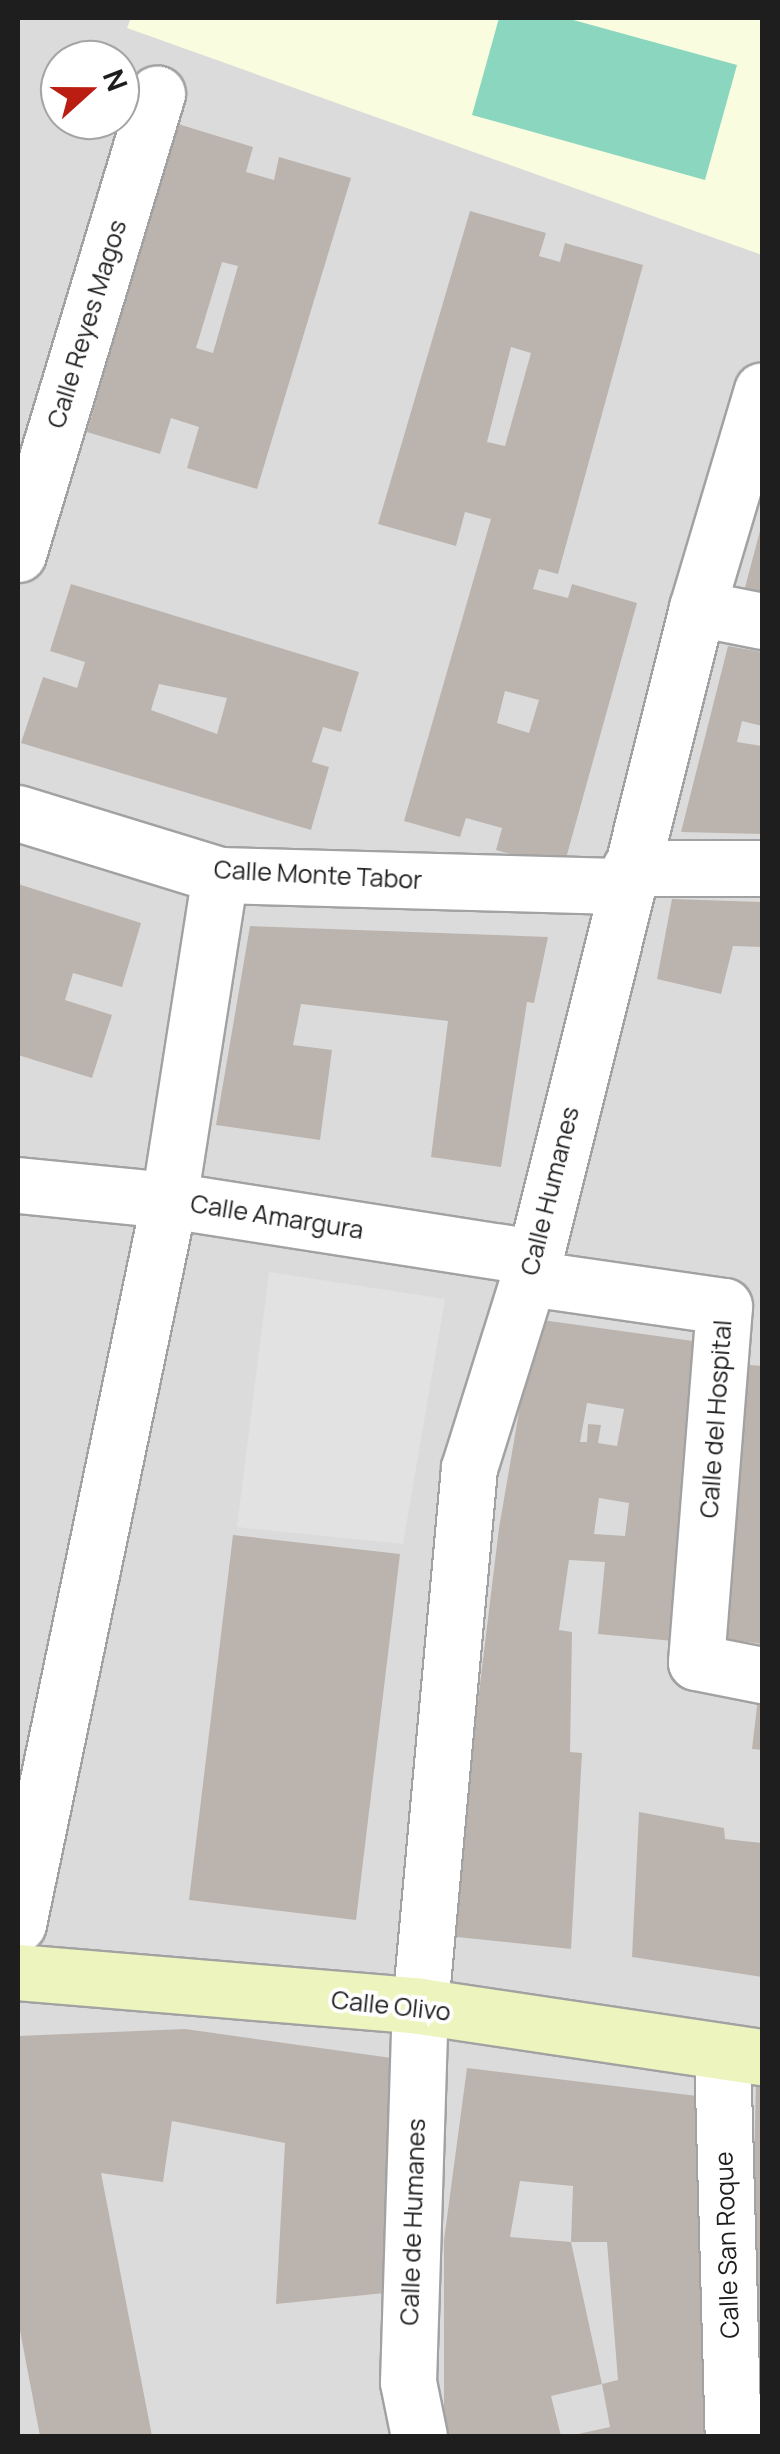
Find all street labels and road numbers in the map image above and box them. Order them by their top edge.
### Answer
street label: Calle Reyes Magos [41,216,133,432]
street label: Calle Monte Tabor [213,855,423,895]
street label: Calle Humanes [515,1104,585,1278]
street label: Calle Amargura [188,1189,366,1245]
street label: Calle del Hospital [694,1319,738,1519]
street label: Calle Olivo [330,1985,452,2027]
street label: Calle de Humanes [394,2118,432,2326]
street label: Calle San Roque [709,2151,745,2339]

